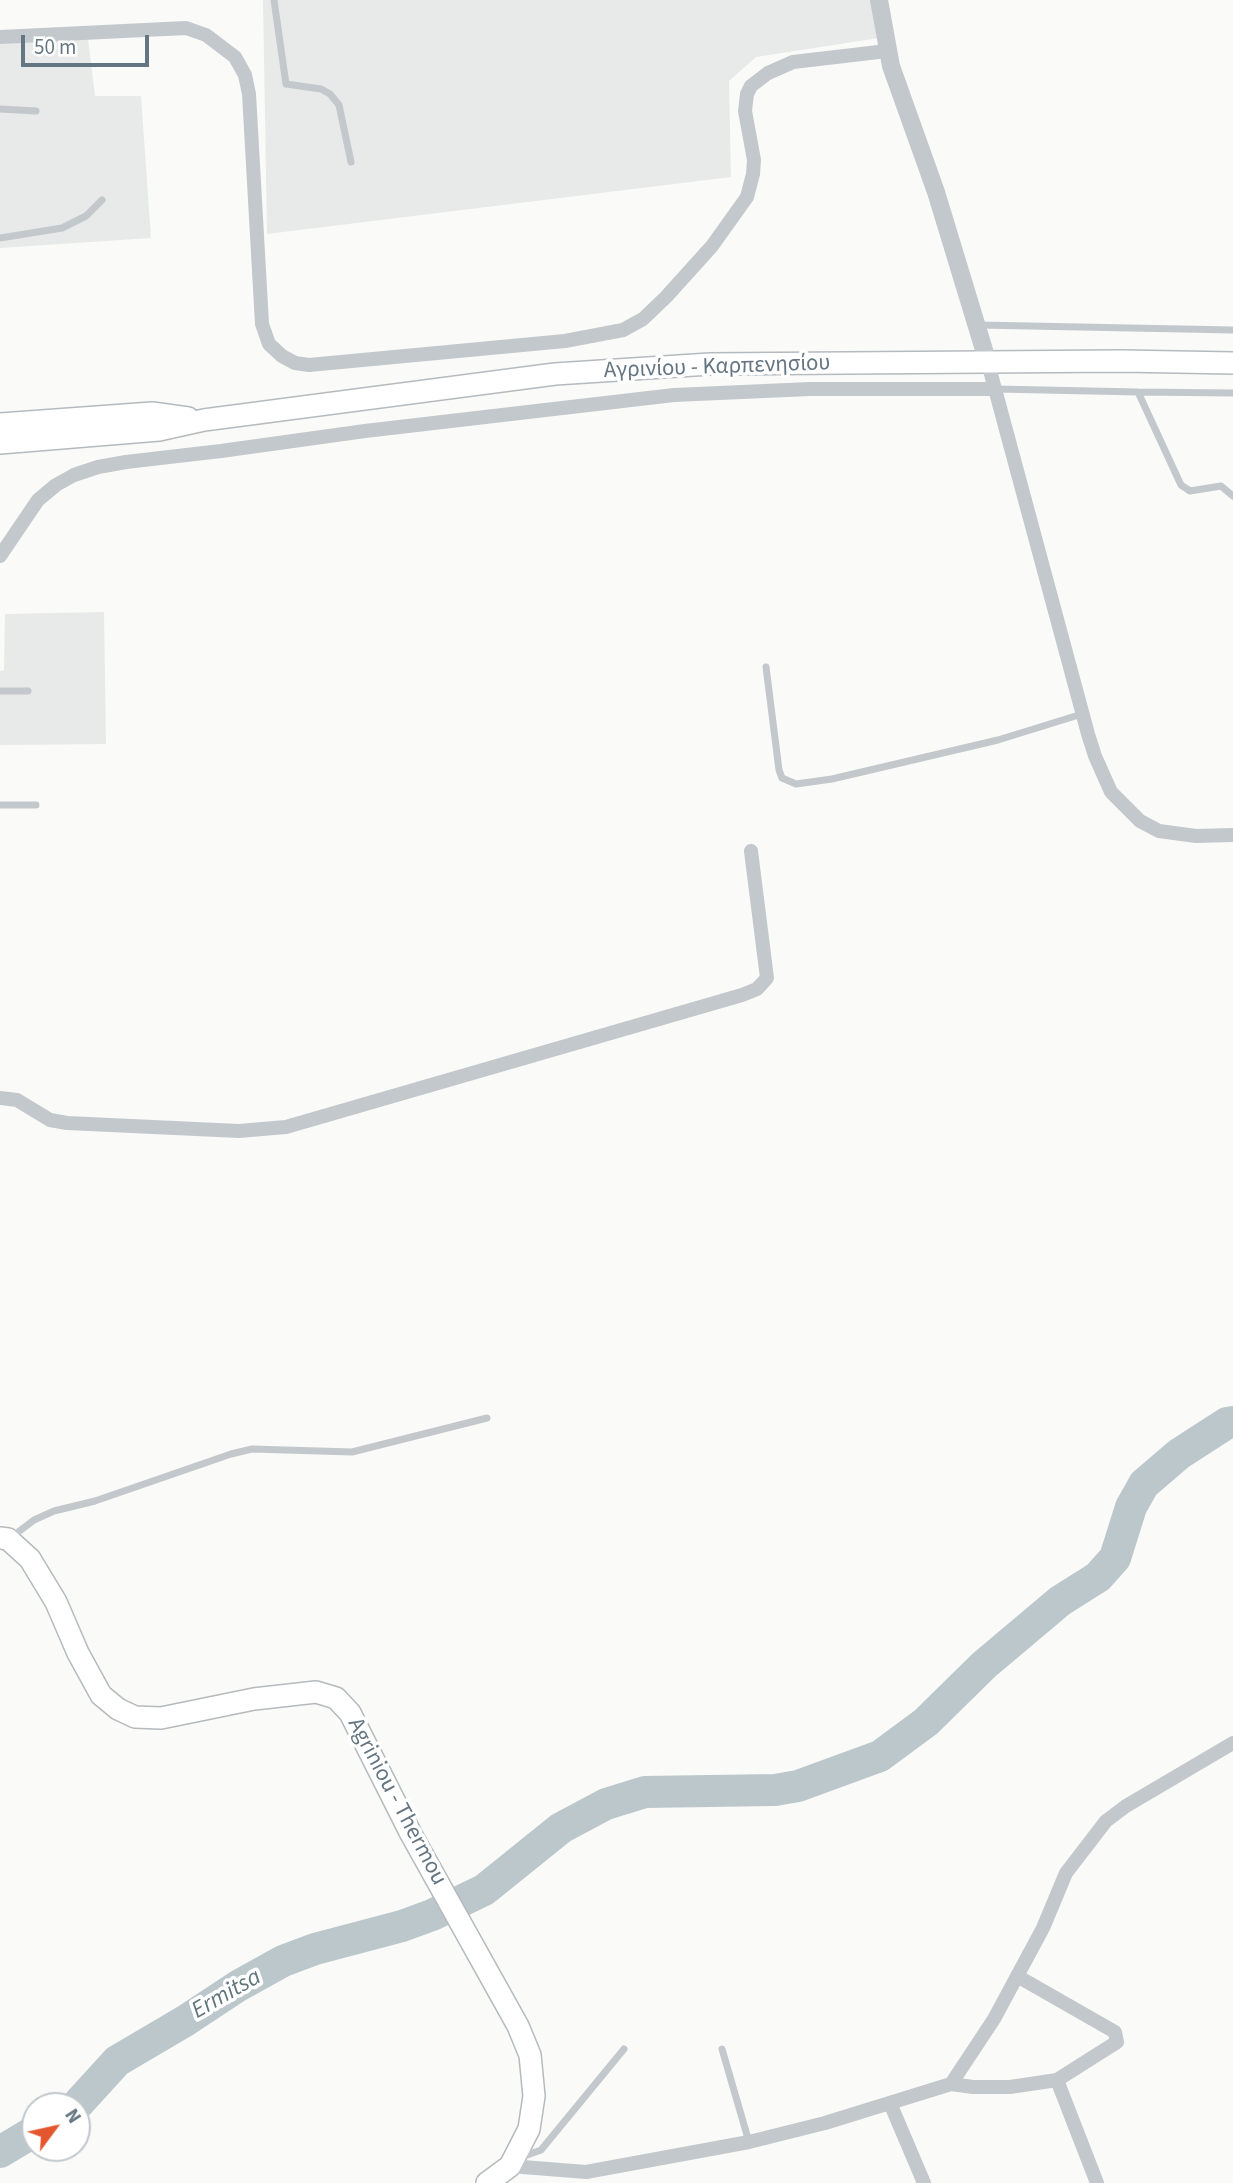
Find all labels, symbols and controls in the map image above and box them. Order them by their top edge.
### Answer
scale bar [24,21,152,65]
text: 50 m [34,32,76,62]
street label: Αγρινίου - Καρπενησίου [603,350,831,386]
street label: Agriniou - Thermou [340,1714,452,1890]
water label: Ermitsa [187,1964,267,2026]
north arrow [21,2092,91,2162]
text: N [58,2104,87,2129]

